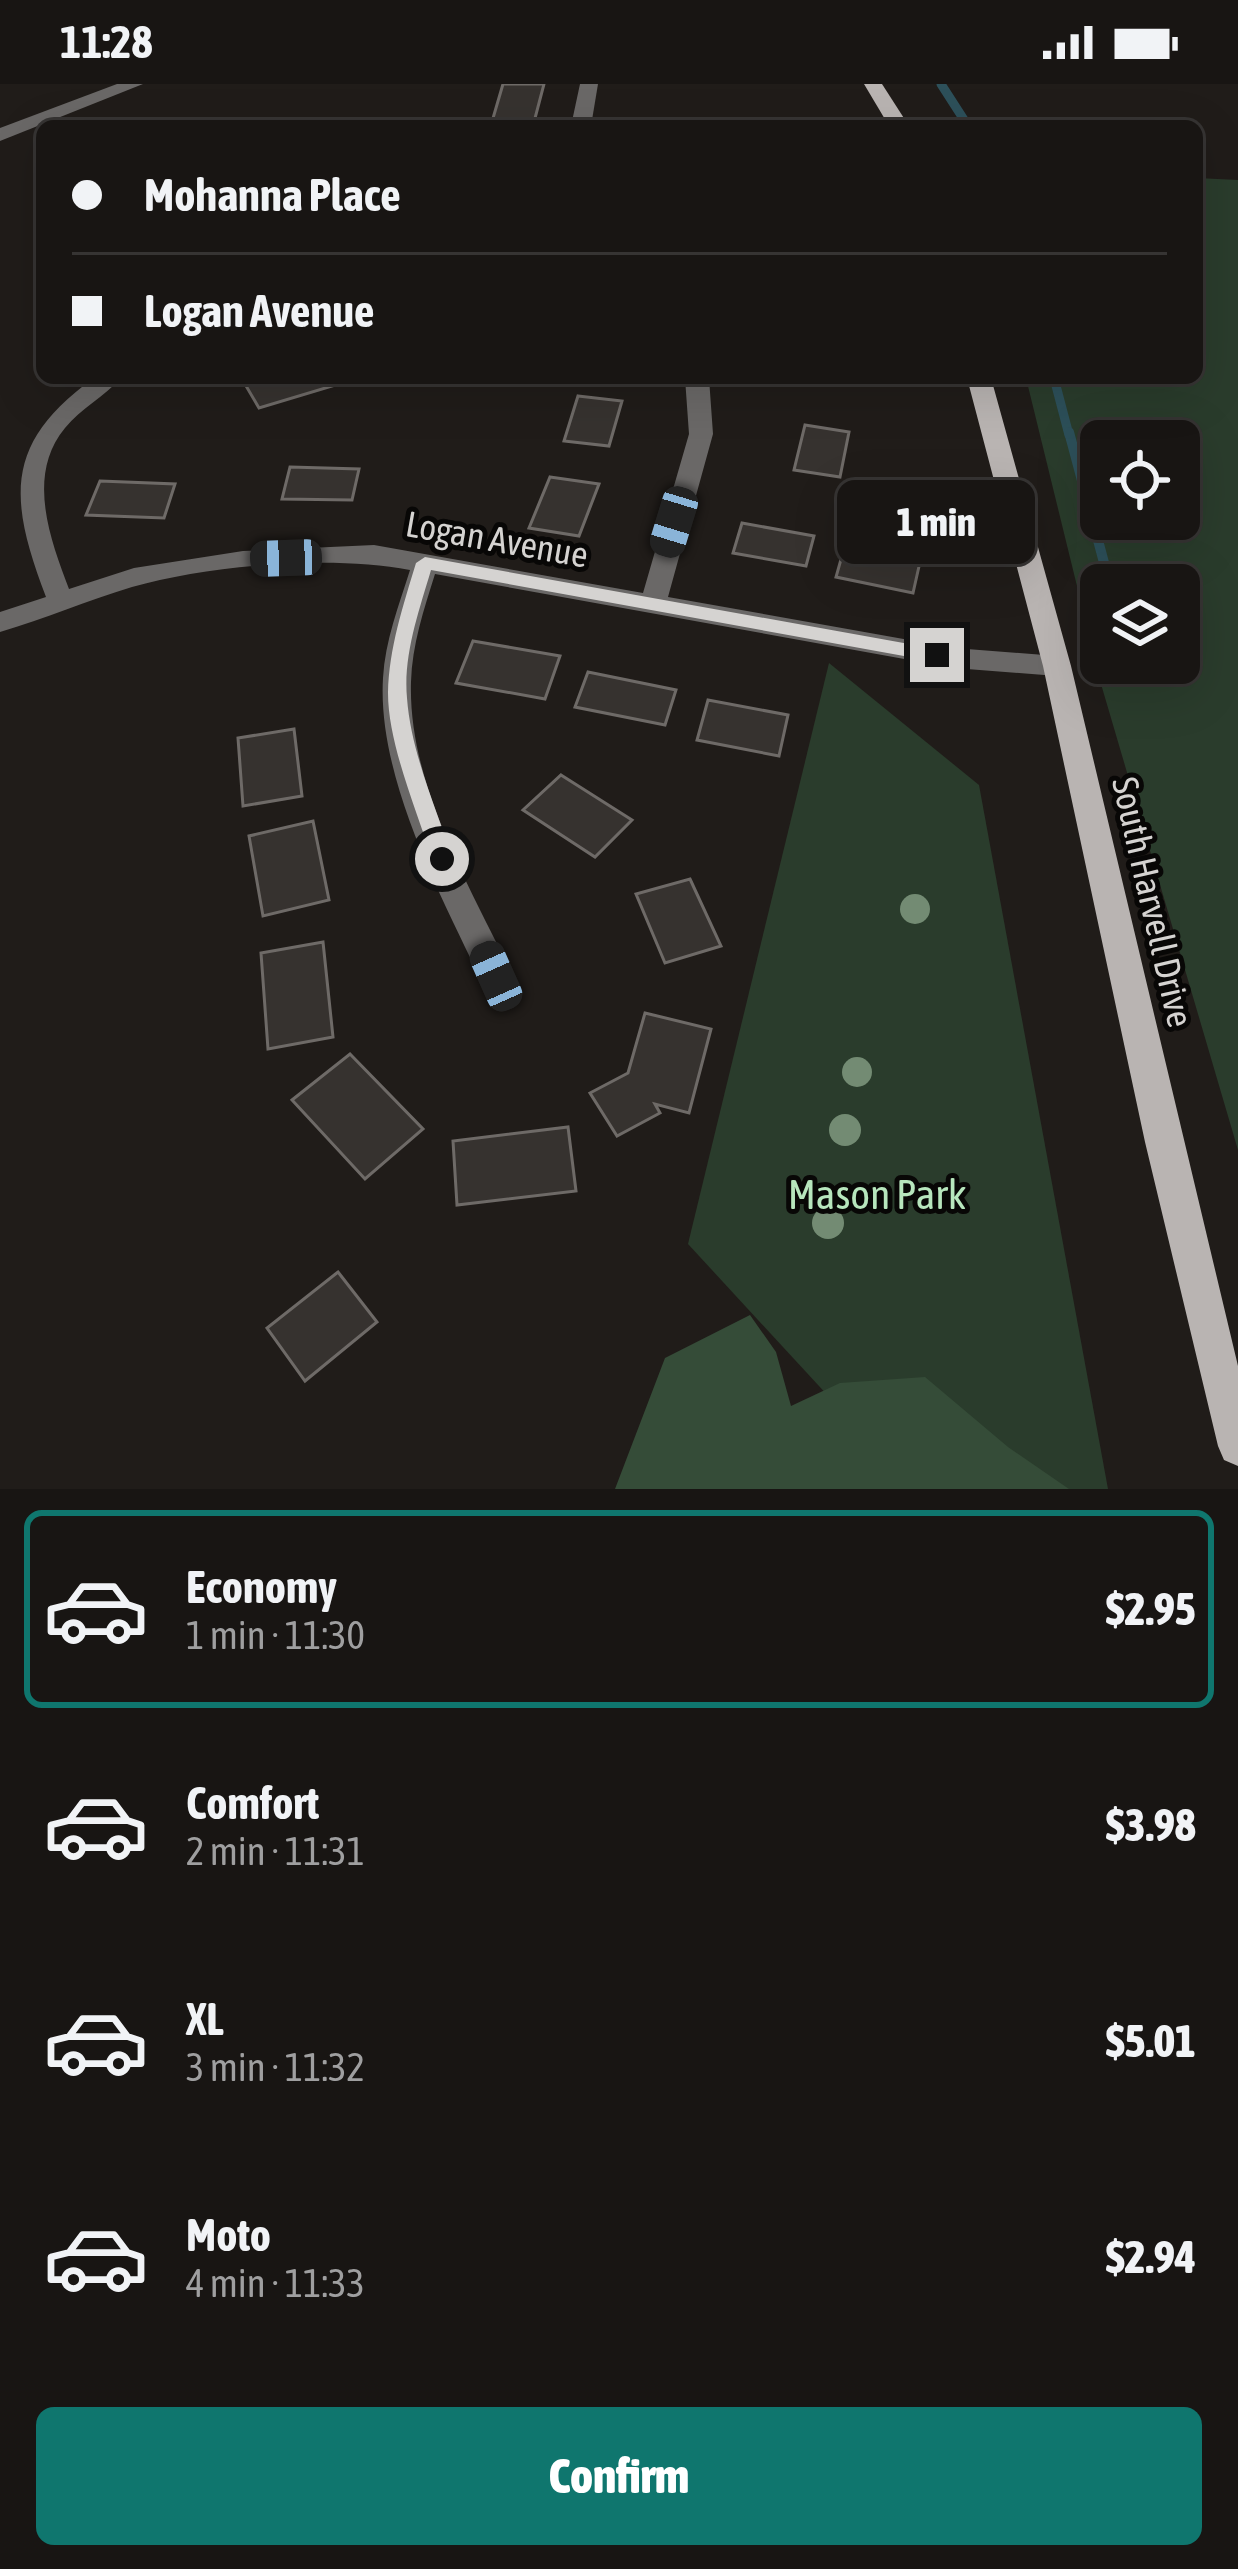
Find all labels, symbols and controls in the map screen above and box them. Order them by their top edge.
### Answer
text: 11:28 [60,16,153,68]
text: Mohanna Place [144,169,401,221]
text: Logan Avenue [144,285,375,337]
map controls [1080,420,1200,684]
button: locate [1080,420,1200,540]
callout: 1 min [838,481,1036,565]
car [646,482,702,562]
text: 1 min [896,500,976,544]
street label: Logan Avenue [403,502,591,576]
car [249,539,323,577]
button: layers [1080,564,1200,684]
route end [910,628,964,682]
street label: South Harvell Drive [1104,773,1202,1031]
route start [415,832,469,886]
car [465,936,527,1016]
park label: Mason Park [788,1170,966,1218]
icon: car [42,1555,150,1663]
text: Economy [186,1561,337,1613]
text: $2.95 [1106,1583,1196,1635]
text: 1 min · 11:30 [186,1613,365,1657]
icon: car [42,1771,150,1879]
text: Comfort [186,1777,319,1829]
text: $3.98 [1106,1799,1196,1851]
text: 2 min · 11:31 [186,1829,365,1873]
icon: car [42,1987,150,2095]
text: XL [186,1993,224,2045]
text: $5.01 [1106,2015,1196,2067]
text: 3 min · 11:32 [186,2045,365,2089]
icon: car [42,2203,150,2311]
text: Moto [186,2209,271,2261]
text: $2.94 [1106,2231,1196,2283]
text: 4 min · 11:33 [186,2261,365,2305]
button: Confirm [36,2407,1202,2545]

